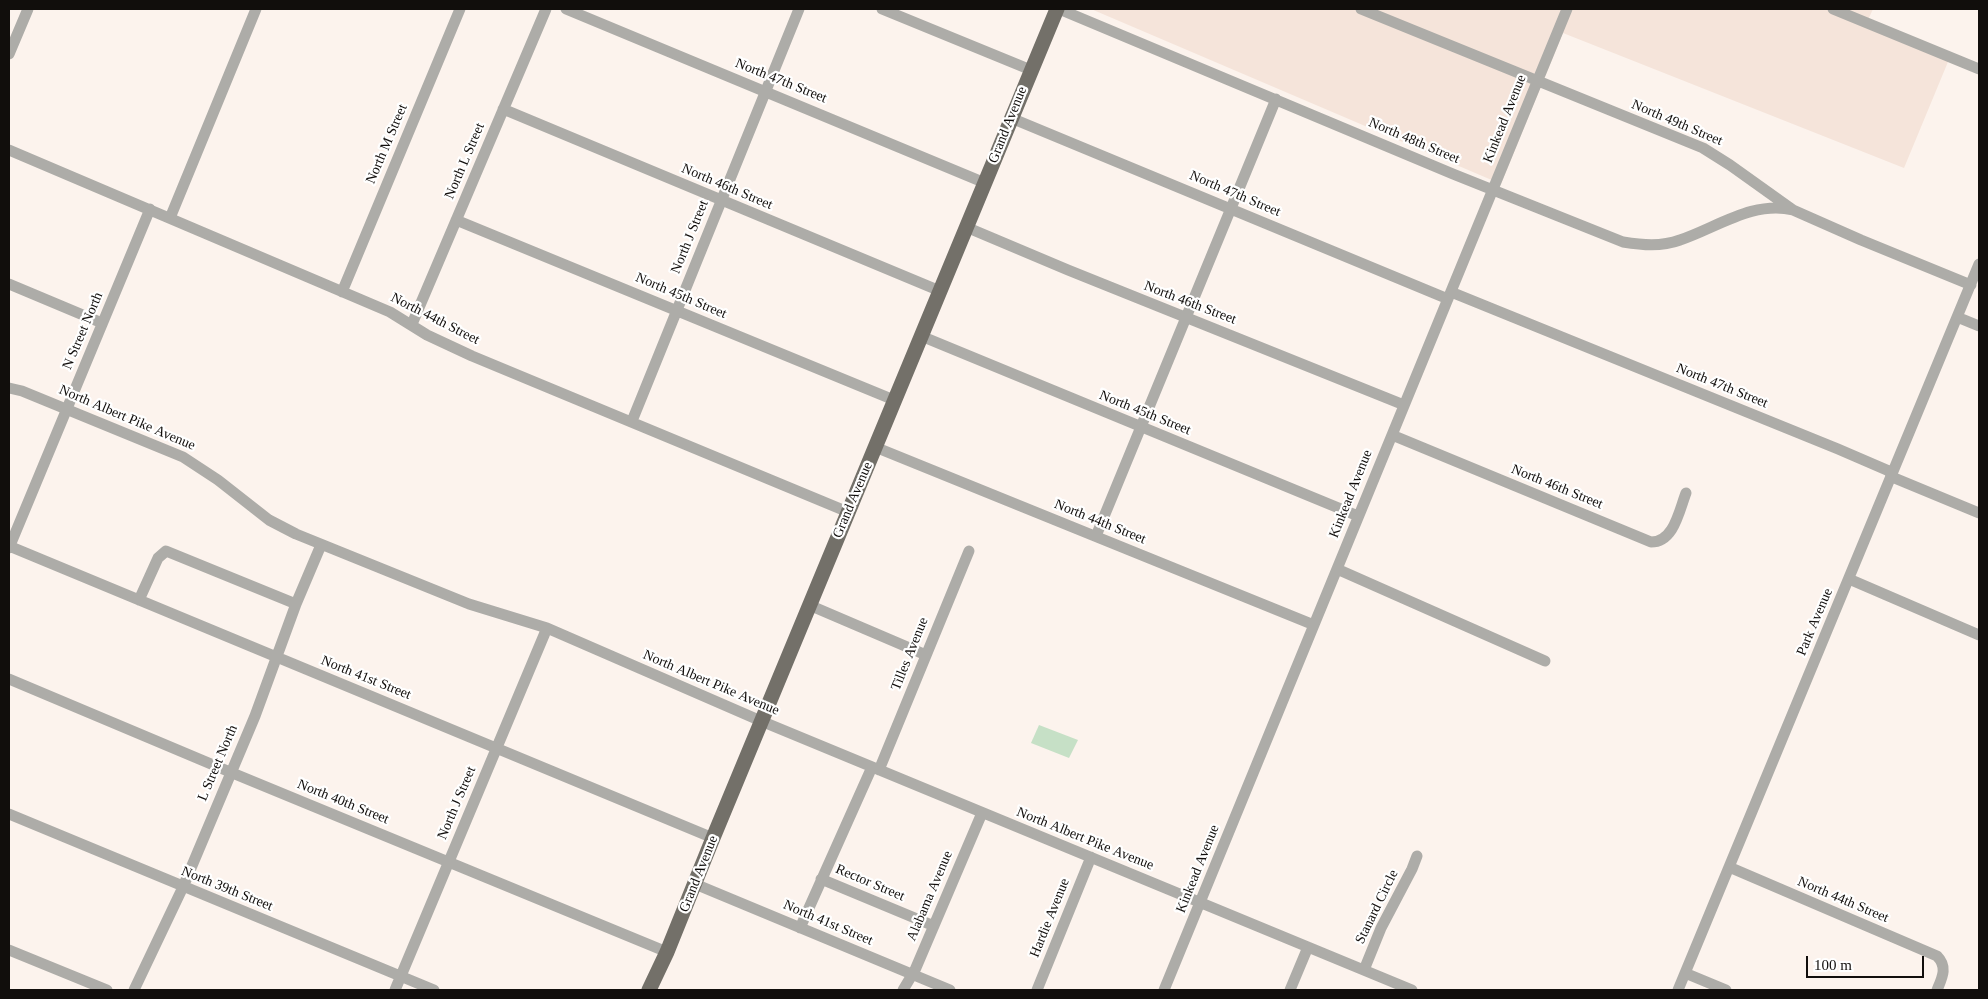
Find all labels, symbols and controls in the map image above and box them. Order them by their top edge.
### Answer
street label: North 47th Street [733,55,829,107]
street label: Kinkead Avenue [1480,73,1530,165]
street label: Grand Avenue [985,84,1031,166]
street label: North 49th Street [1629,96,1725,150]
street label: North M Street [363,102,411,186]
street label: North 48th Street [1366,114,1462,168]
street label: North L Street [441,120,489,202]
street label: North 46th Street [679,160,775,214]
street label: North 47th Street [1187,167,1283,221]
street label: North J Street [668,198,712,276]
street label: North 45th Street [633,269,729,323]
street label: North 46th Street [1142,278,1238,328]
street label: North 44th Street [388,289,482,349]
street label: N Street North [59,290,107,372]
street label: North 47th Street [1674,360,1770,412]
street label: North Albert Pike Avenue [56,382,198,454]
street label: North 45th Street [1097,387,1193,439]
street label: Kinkead Avenue [1326,448,1376,540]
street label: Grand Avenue [829,459,877,541]
street label: North 46th Street [1509,461,1605,513]
street label: North 44th Street [1052,496,1148,548]
street label: Park Avenue [1793,586,1837,658]
street label: Tilles Avenue [888,615,932,693]
street label: North Albert Pike Avenue [640,647,782,719]
street label: North 41st Street [319,652,413,704]
street label: L Street North [194,722,242,804]
street label: North J Street [434,764,480,842]
street label: North 40th Street [295,776,391,828]
street label: North Albert Pike Avenue [1014,804,1156,874]
street label: Kinkead Avenue [1173,823,1223,915]
street label: Grand Avenue [676,833,722,915]
street label: Alabama Avenue [903,848,957,944]
street label: Rector Street [833,861,907,905]
street label: North 39th Street [179,863,275,915]
street label: Stanard Circle [1352,867,1402,947]
street label: North 44th Street [1795,873,1891,927]
street label: Hardie Avenue [1026,876,1074,960]
street label: North 41st Street [781,897,875,949]
scale bar [1808,946,1926,978]
text: 100 m [1814,957,1852,973]

